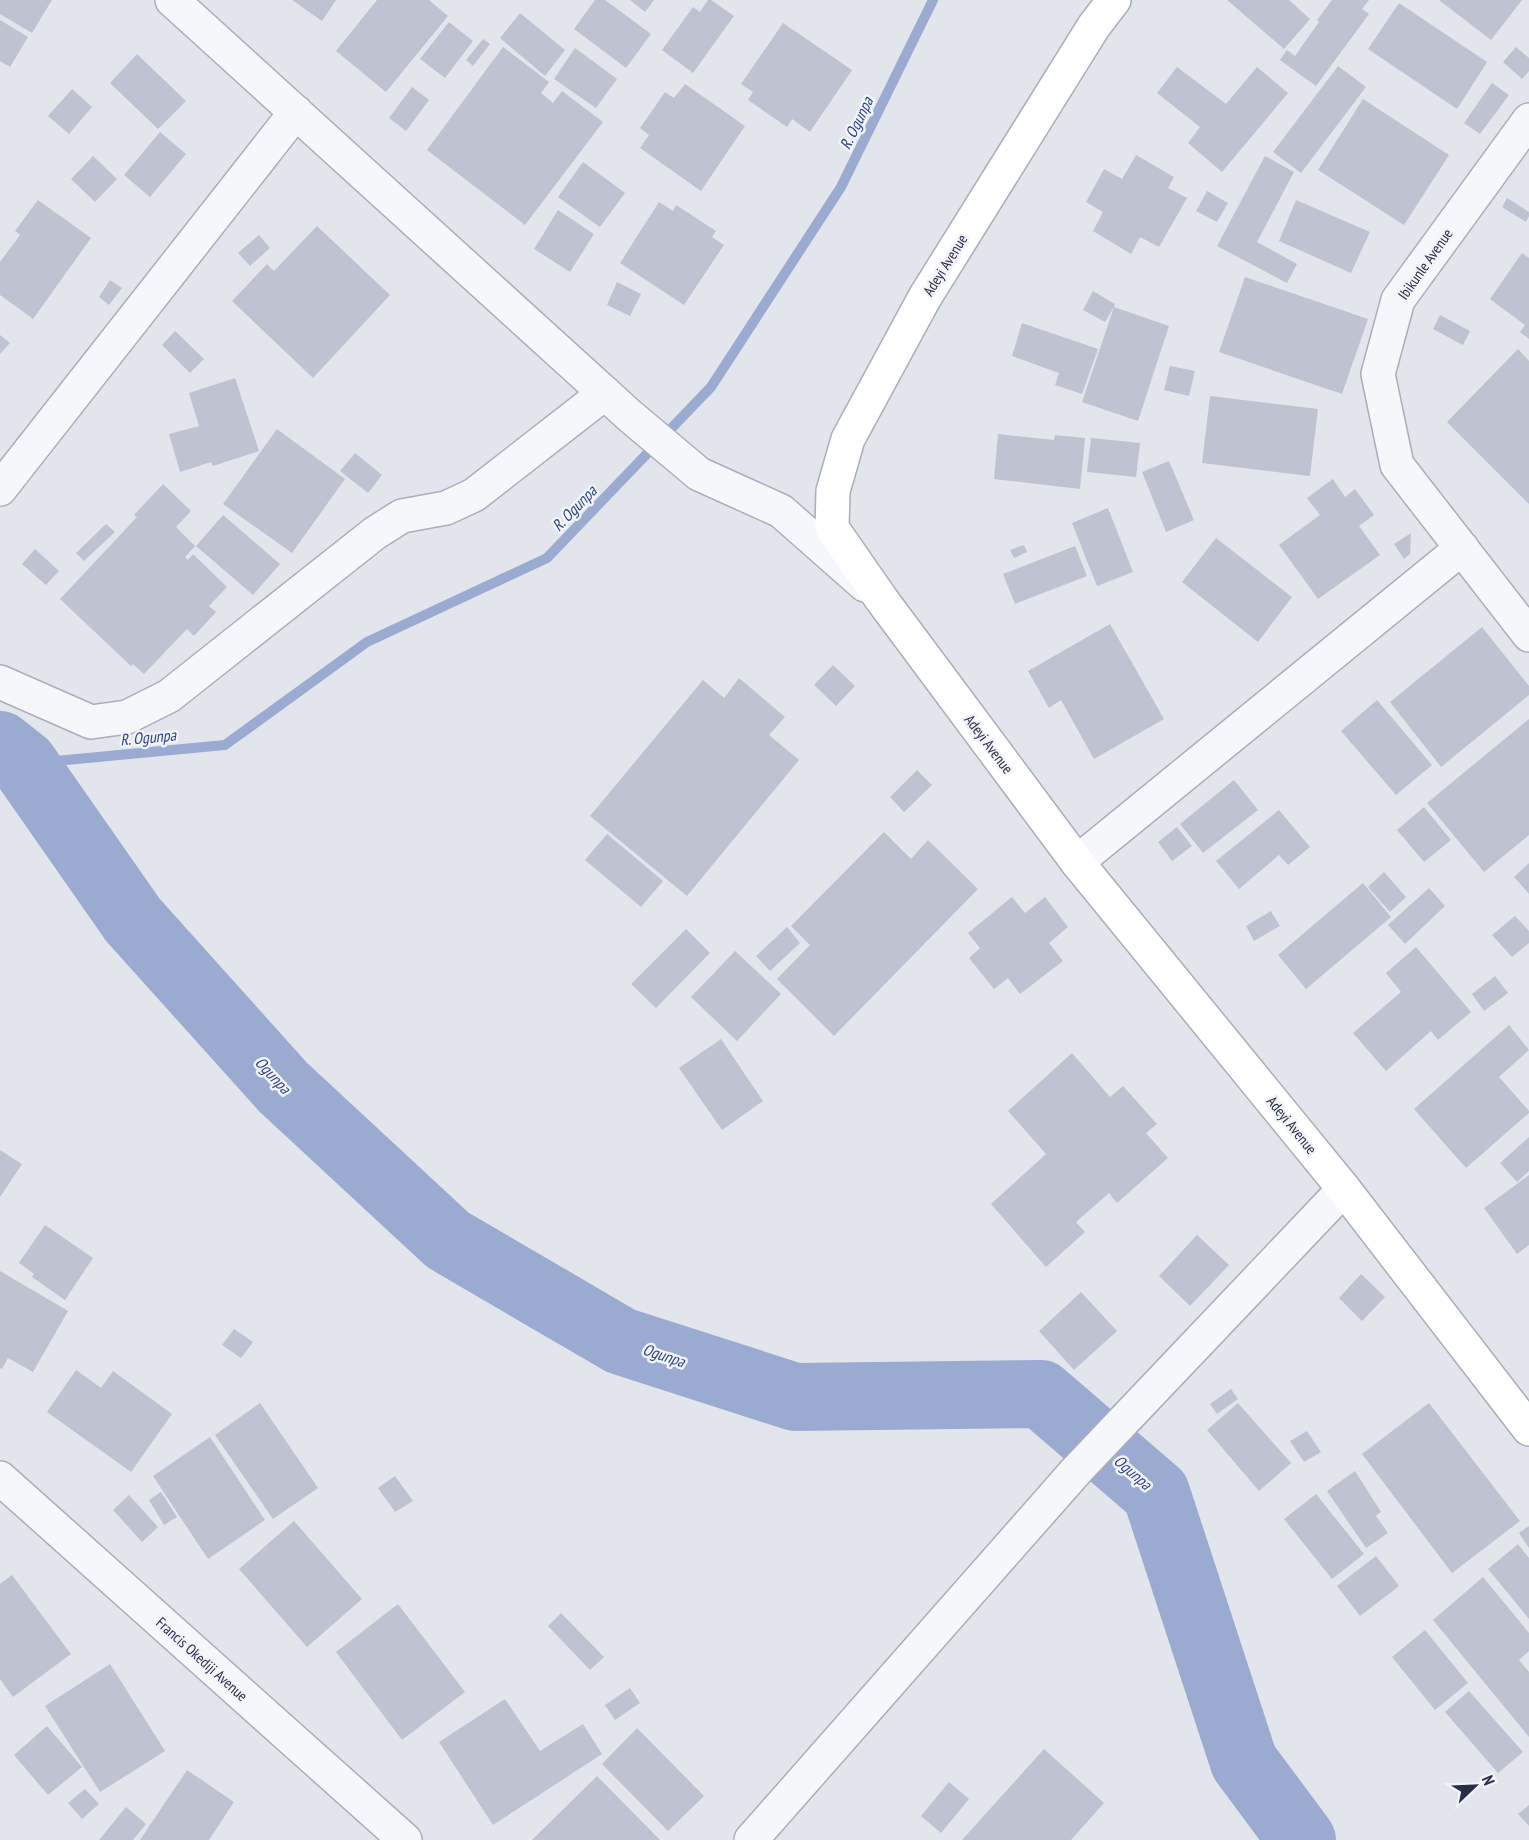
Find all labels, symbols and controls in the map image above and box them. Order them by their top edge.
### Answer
water label: R. Ogunpa [835,92,878,153]
street label: Ibikunle Avenue [1394,225,1456,303]
street label: Adeyi Avenue [919,231,971,299]
water label: R. Ogunpa [547,480,602,535]
street label: Adeyi Avenue [961,711,1017,777]
water label: R. Ogunpa [119,724,178,749]
water label: Ogunpa [251,1052,296,1099]
street label: Adeyi Avenue [1263,1092,1321,1158]
water label: Ogunpa [640,1339,689,1372]
water label: Ogunpa [1110,1450,1157,1495]
street label: Francis Okediji Avenue [152,1613,252,1705]
north arrow [1445,1756,1505,1816]
text: N [1478,1772,1500,1788]

